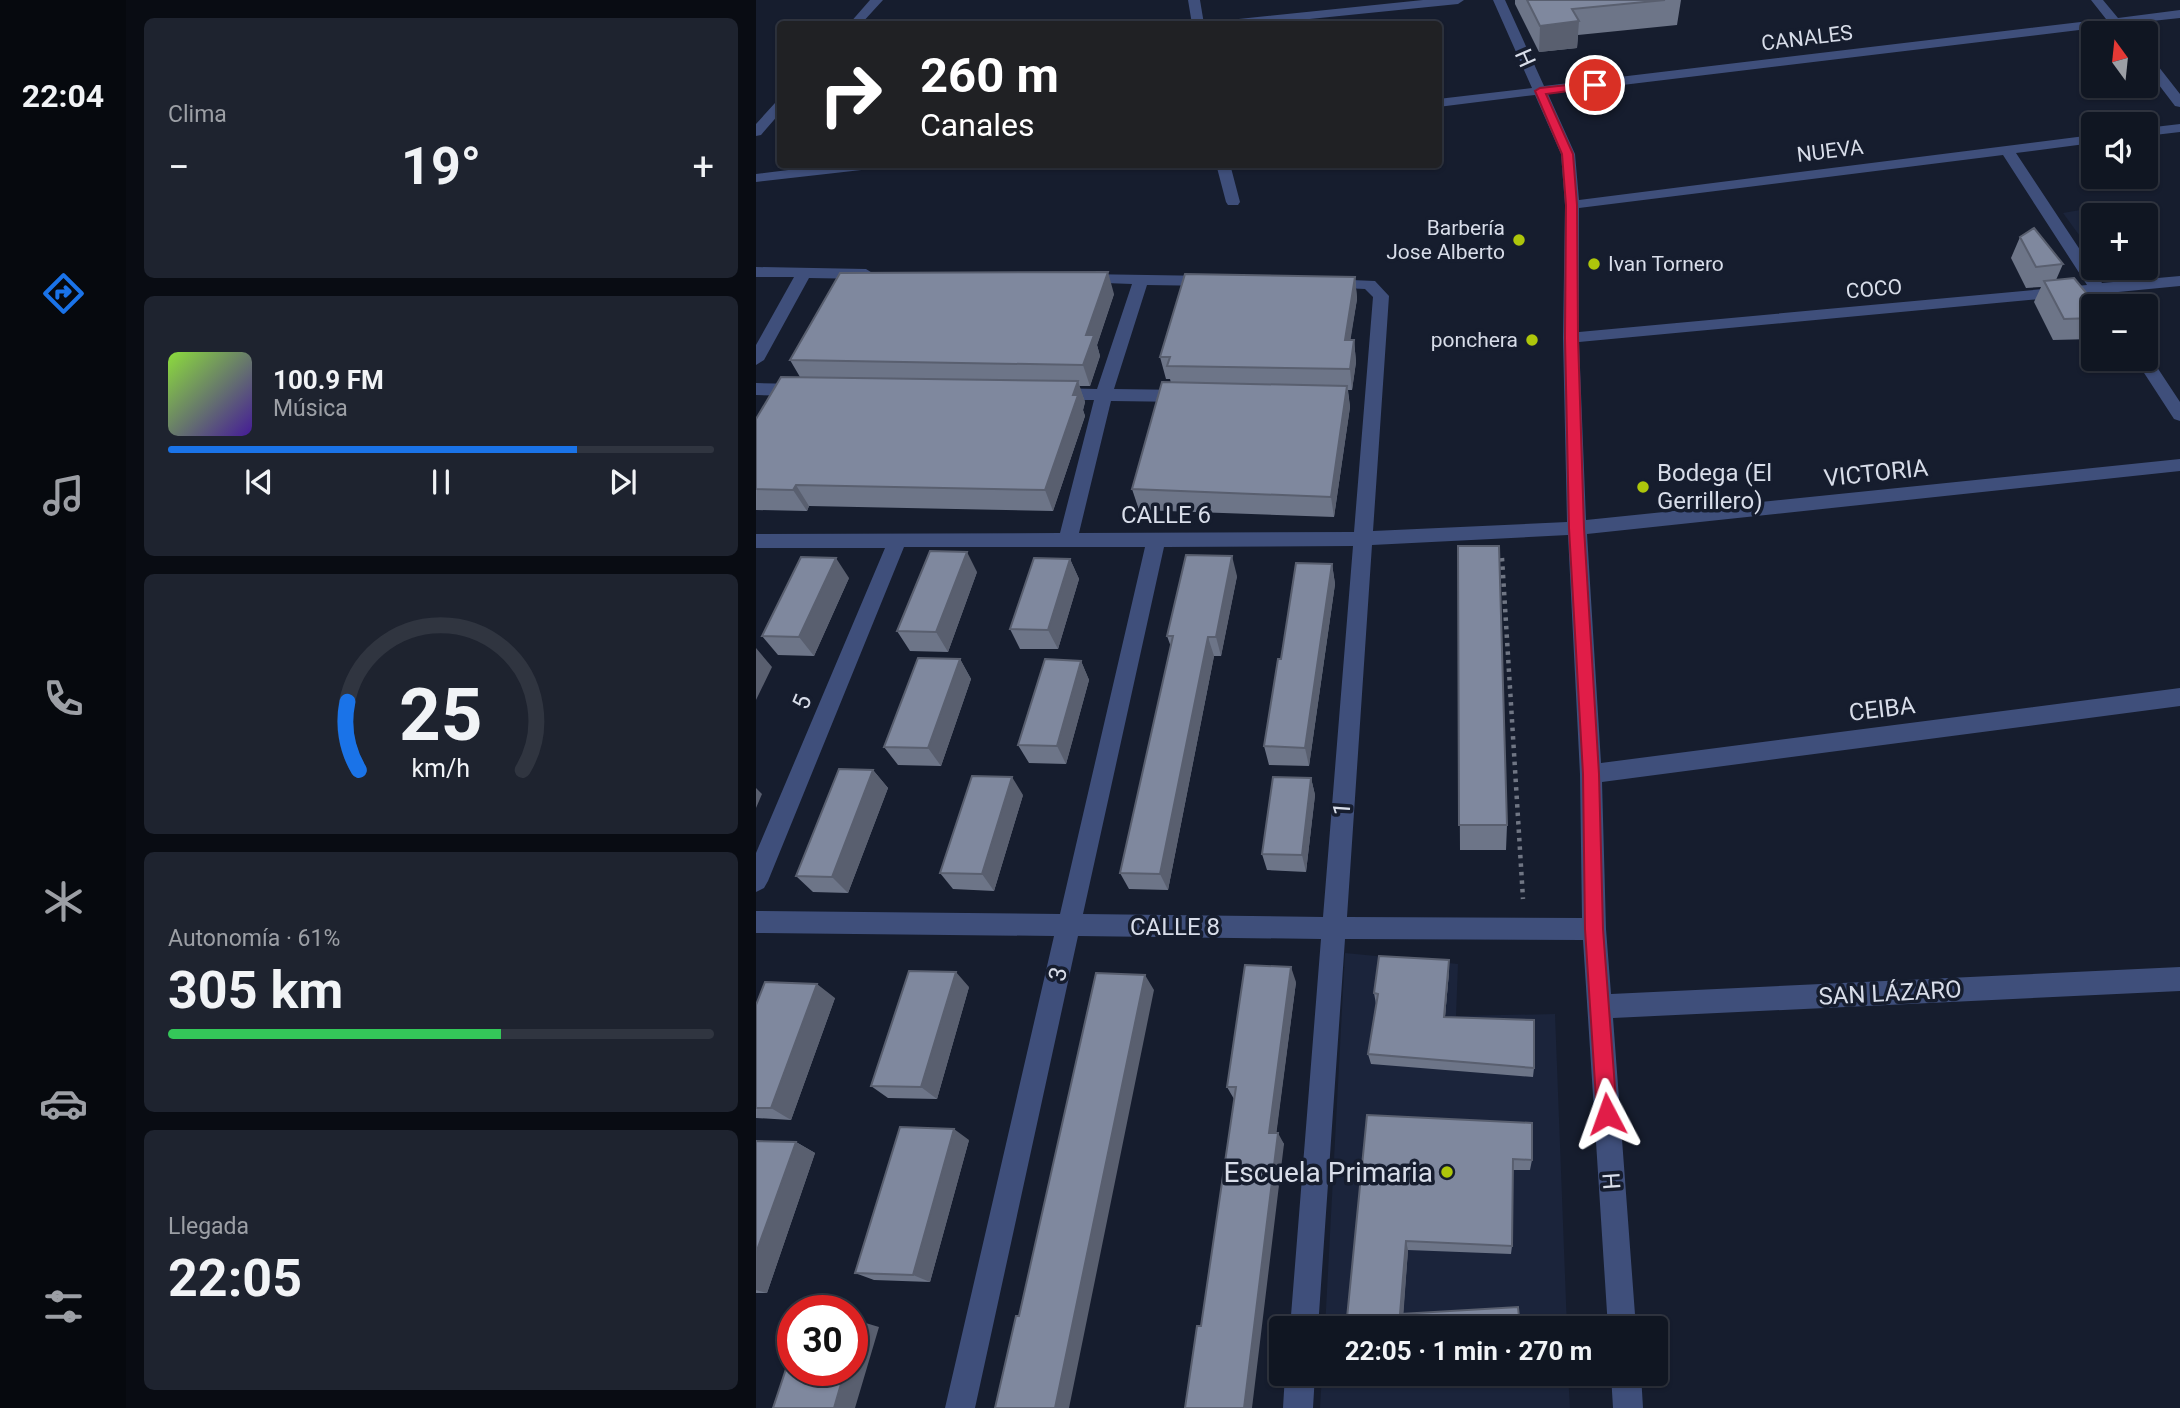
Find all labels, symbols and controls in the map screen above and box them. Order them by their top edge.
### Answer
street label: CANALES [1760,20,1854,56]
north arrow [2081,21,2158,98]
map controls [2081,21,2158,371]
street label: H [1509,44,1541,72]
text: 260 m [920,47,1059,104]
icon: right [805,49,896,140]
pin [1565,55,1625,115]
icon: arrive [1576,66,1614,104]
text: 22:04 [22,77,104,115]
text: Clima [168,101,227,128]
text: Canales [920,106,1035,144]
button: sound [2081,112,2158,189]
street label: NUEVA [1795,135,1865,167]
text: 19° [401,136,481,197]
text: − [168,145,190,189]
text: + [692,145,714,189]
button: + [2081,203,2158,280]
place label: Barbería Jose Alberto [1386,216,1505,264]
marker: Barbería Jose Alberto [1511,232,1527,248]
place label: Ivan Tornero [1608,252,1724,276]
marker: Ivan Tornero [1586,256,1602,272]
icon: directions [39,269,88,318]
street label: COCO [1845,275,1903,303]
button: − [2081,294,2158,371]
place label: ponchera [1431,328,1518,352]
marker: ponchera [1524,332,1540,348]
text: 100.9 FM [273,365,384,395]
text: Música [273,395,348,422]
street label: VICTORIA [1822,454,1930,492]
place label: Bodega (El Gerrillero) [1657,459,1772,515]
icon: previous [240,463,278,501]
icon: pause [422,463,460,501]
icon: next [604,463,642,501]
icon: music [39,471,88,520]
marker: Bodega (El Gerrillero) [1635,479,1651,495]
street label: CALLE 6 [1121,501,1211,529]
text: 25 [399,672,483,758]
icon: phone [39,674,88,723]
street label: 5 [786,690,818,714]
street label: CEIBA [1847,691,1917,727]
text: km/h [412,754,470,783]
street label: 1 [1328,801,1356,817]
icon: climate [39,877,88,926]
street label: CALLE 8 [1130,913,1220,941]
text: Autonomía · 61% [168,925,340,952]
text: 305 km [168,960,343,1021]
street label: 3 [1043,964,1073,984]
street label: SAN LÁZARO [1818,975,1962,1011]
position arrow [1570,1077,1644,1151]
icon: car [39,1079,88,1128]
place label: Escuela Primaria [1223,1156,1433,1189]
marker: Escuela Primaria [1439,1164,1455,1180]
street label: H [1597,1171,1627,1191]
text: Llegada [168,1213,249,1240]
text: 22:05 [168,1248,302,1309]
icon: filters [39,1282,88,1331]
speed limit sign: 30 [777,1295,868,1386]
text: 22:05 · 1 min · 270 m [1345,1336,1592,1366]

